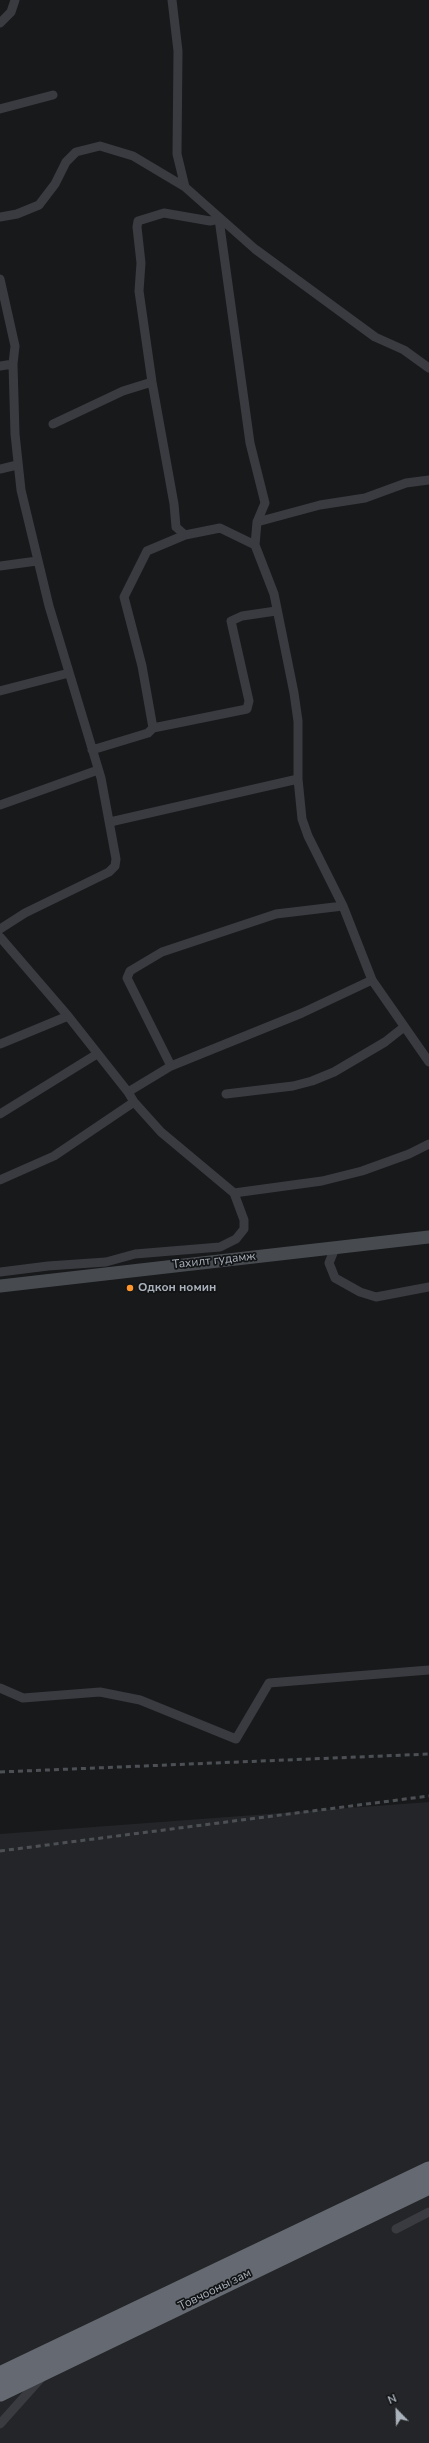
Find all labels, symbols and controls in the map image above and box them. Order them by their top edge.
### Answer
street label: Тахилт гудамж [172,1249,256,1273]
place label: Одкон номин [138,1281,216,1295]
marker: Одкон номин [125,1283,135,1293]
street label: Товчооны зам [176,2266,254,2314]
north arrow [377,2391,417,2431]
text: N [385,2391,399,2408]

